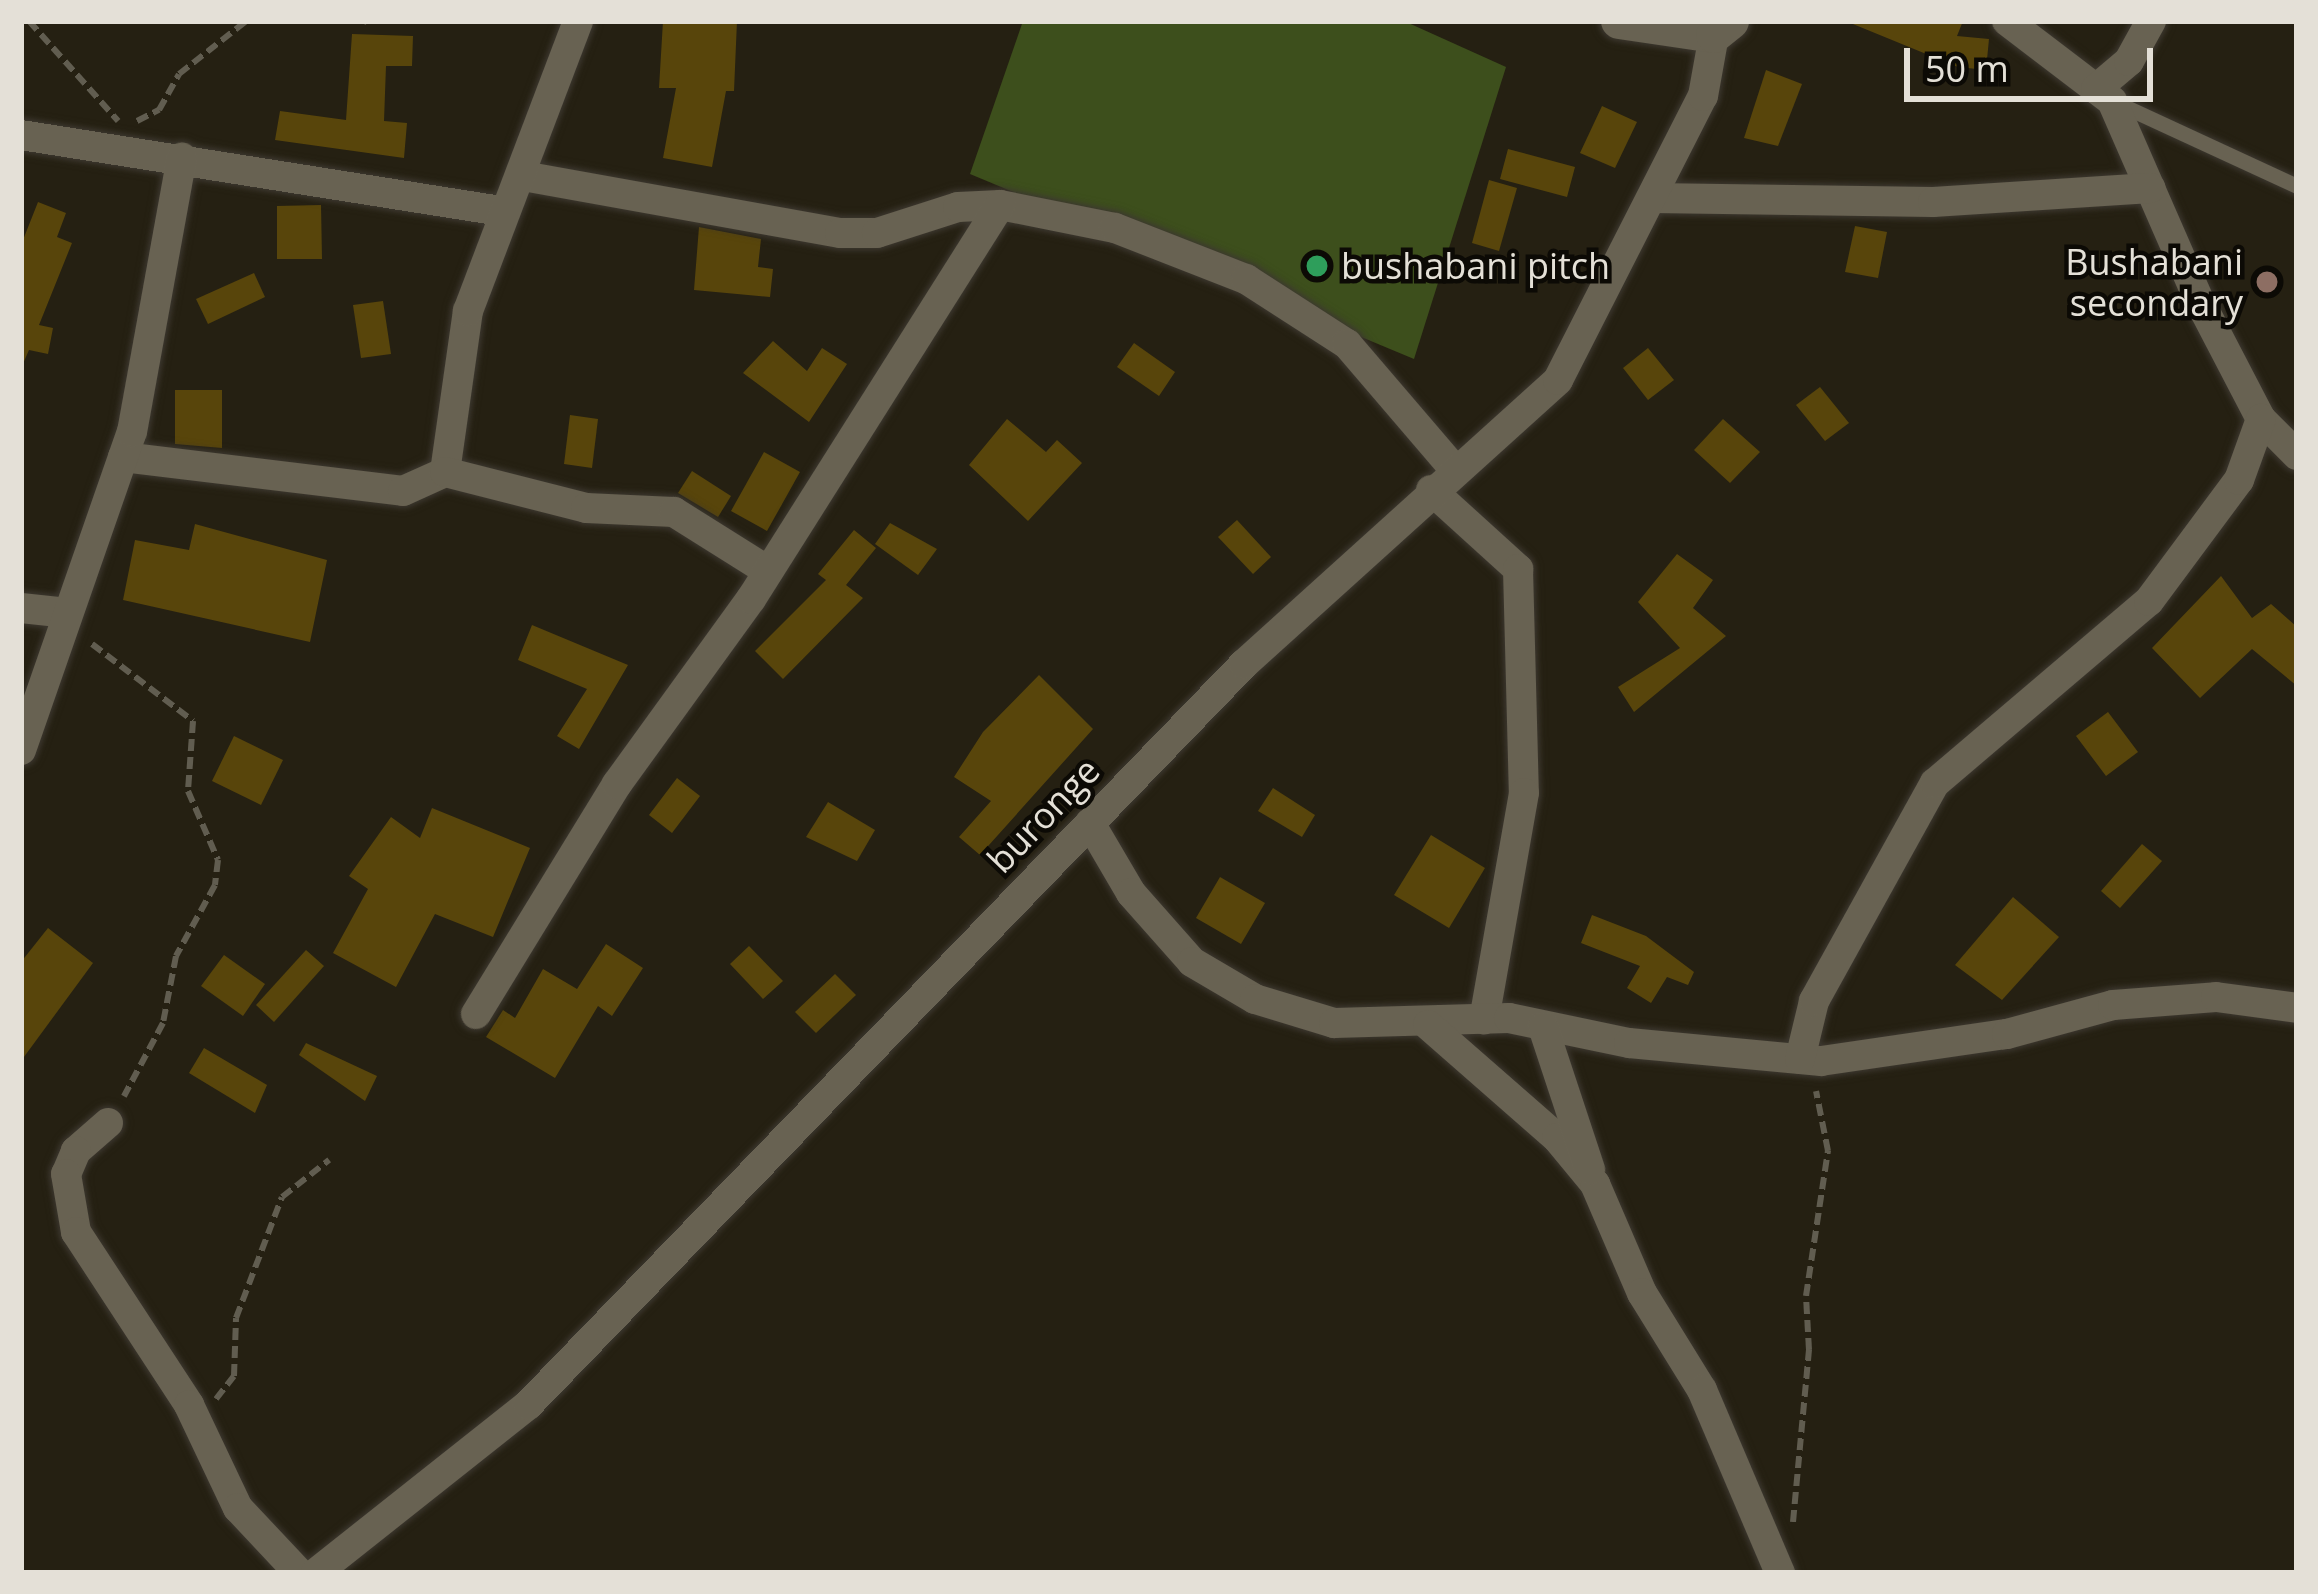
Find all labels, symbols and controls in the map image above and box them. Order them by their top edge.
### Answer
scale bar [1910,24,2159,98]
text: 50 m [1925,44,2009,93]
place label: Bushabani secondary [2065,239,2243,324]
place label: bushabani pitch [1341,244,1610,288]
marker: bushabani pitch [1304,253,1330,279]
marker: Bushabani secondary [2254,269,2280,295]
street label: buronge [978,749,1108,881]

